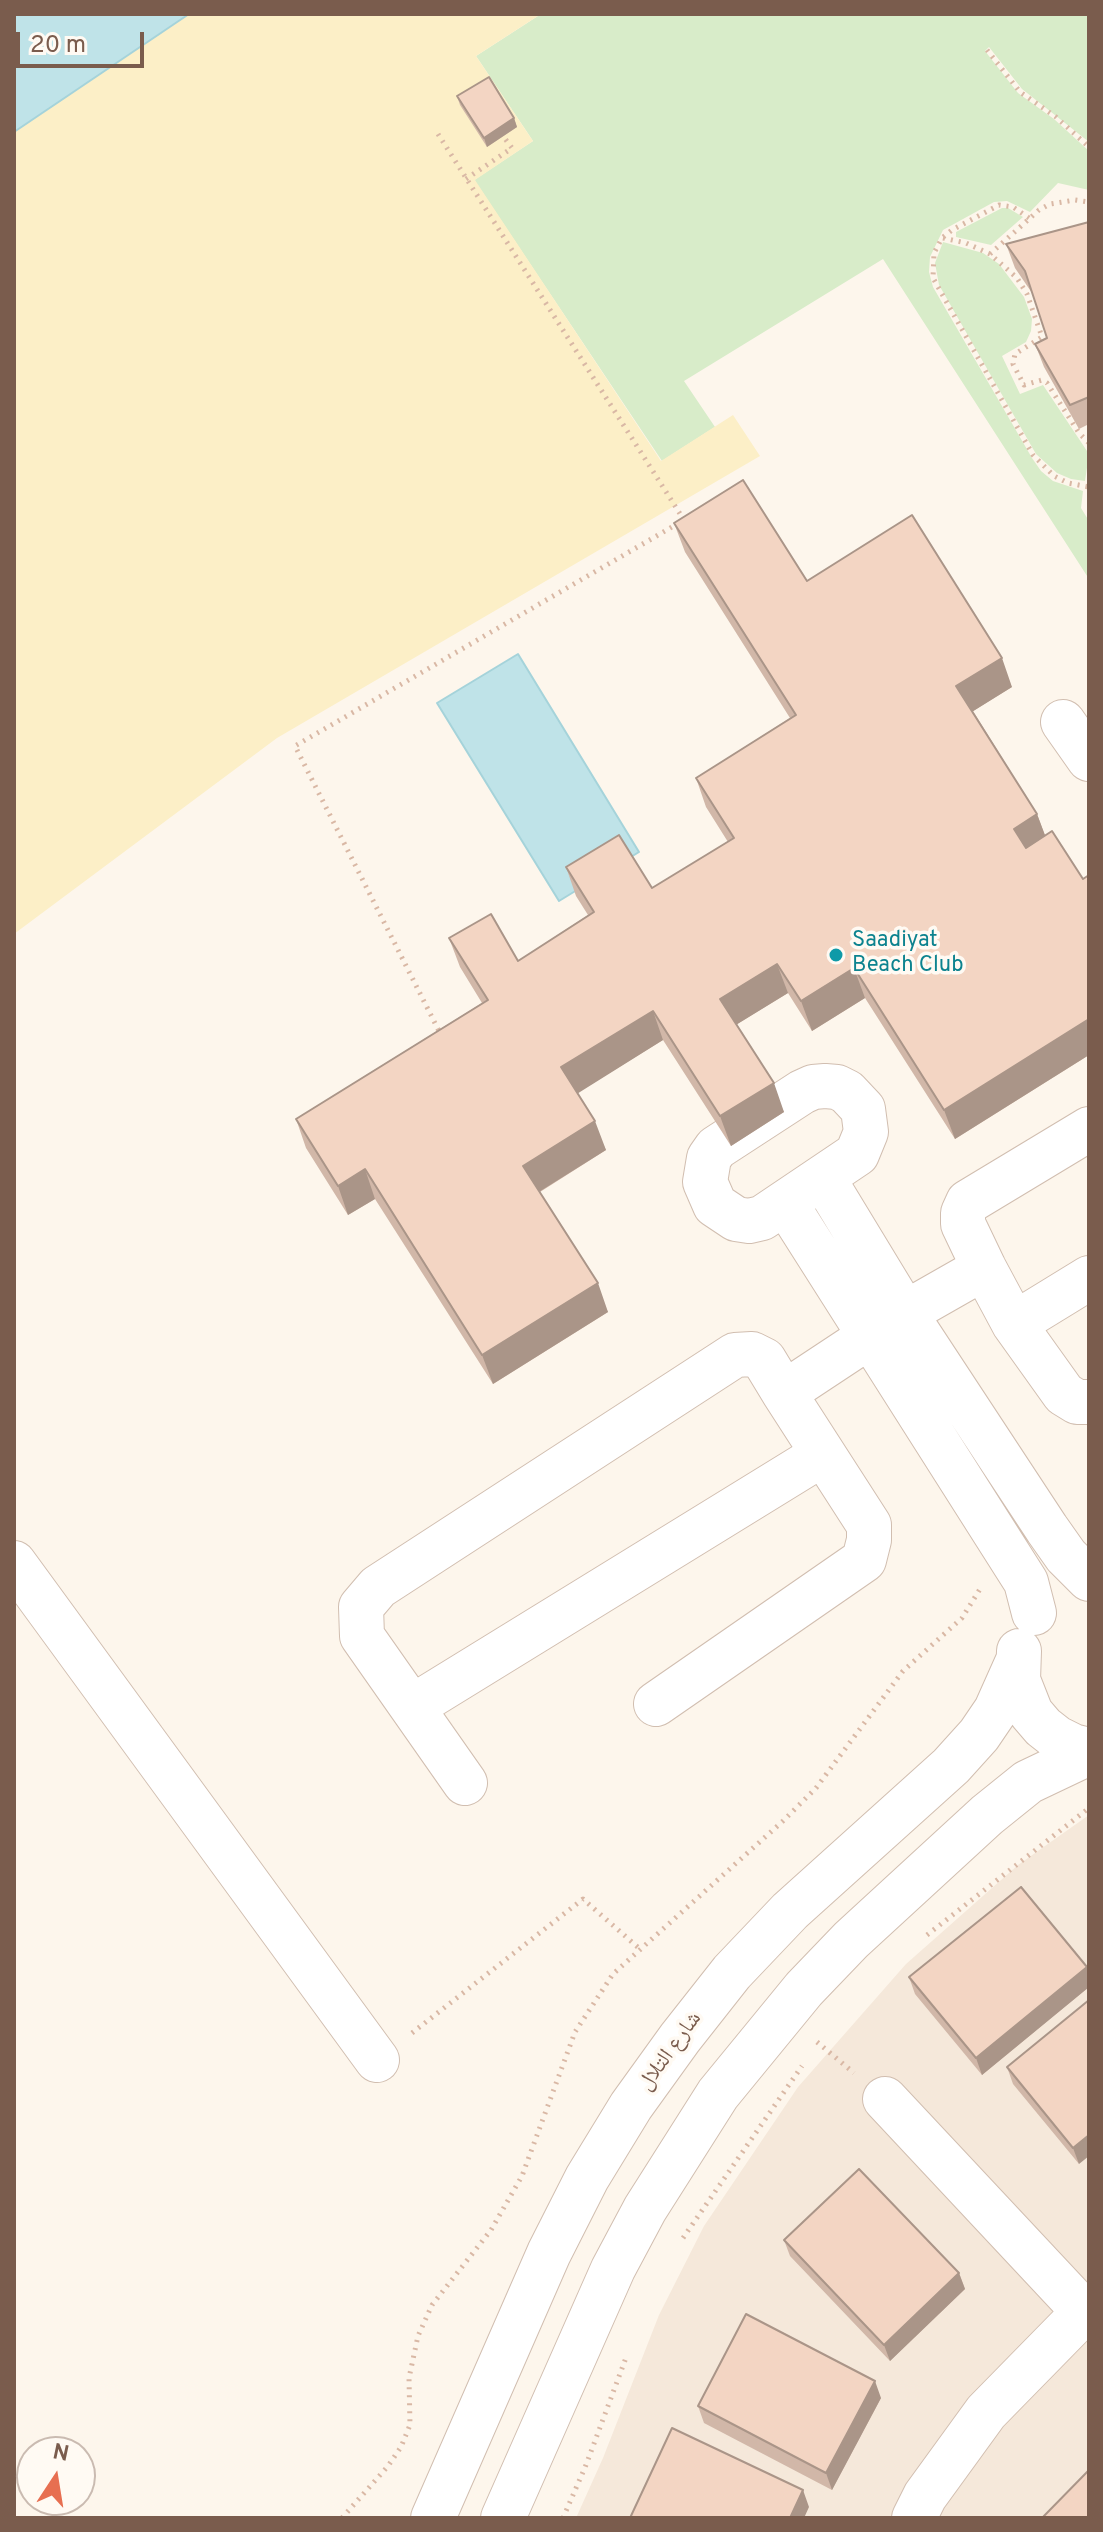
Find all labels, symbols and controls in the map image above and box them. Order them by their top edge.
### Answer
scale bar [20,16,148,66]
text: 20 m [30,31,86,61]
place label: Saadiyat Beach Club [852,929,964,980]
marker: Saadiyat Beach Club [827,946,845,964]
street label: شارع التلال [633,2007,709,2097]
north arrow [16,2436,96,2516]
text: N [50,2439,71,2469]

